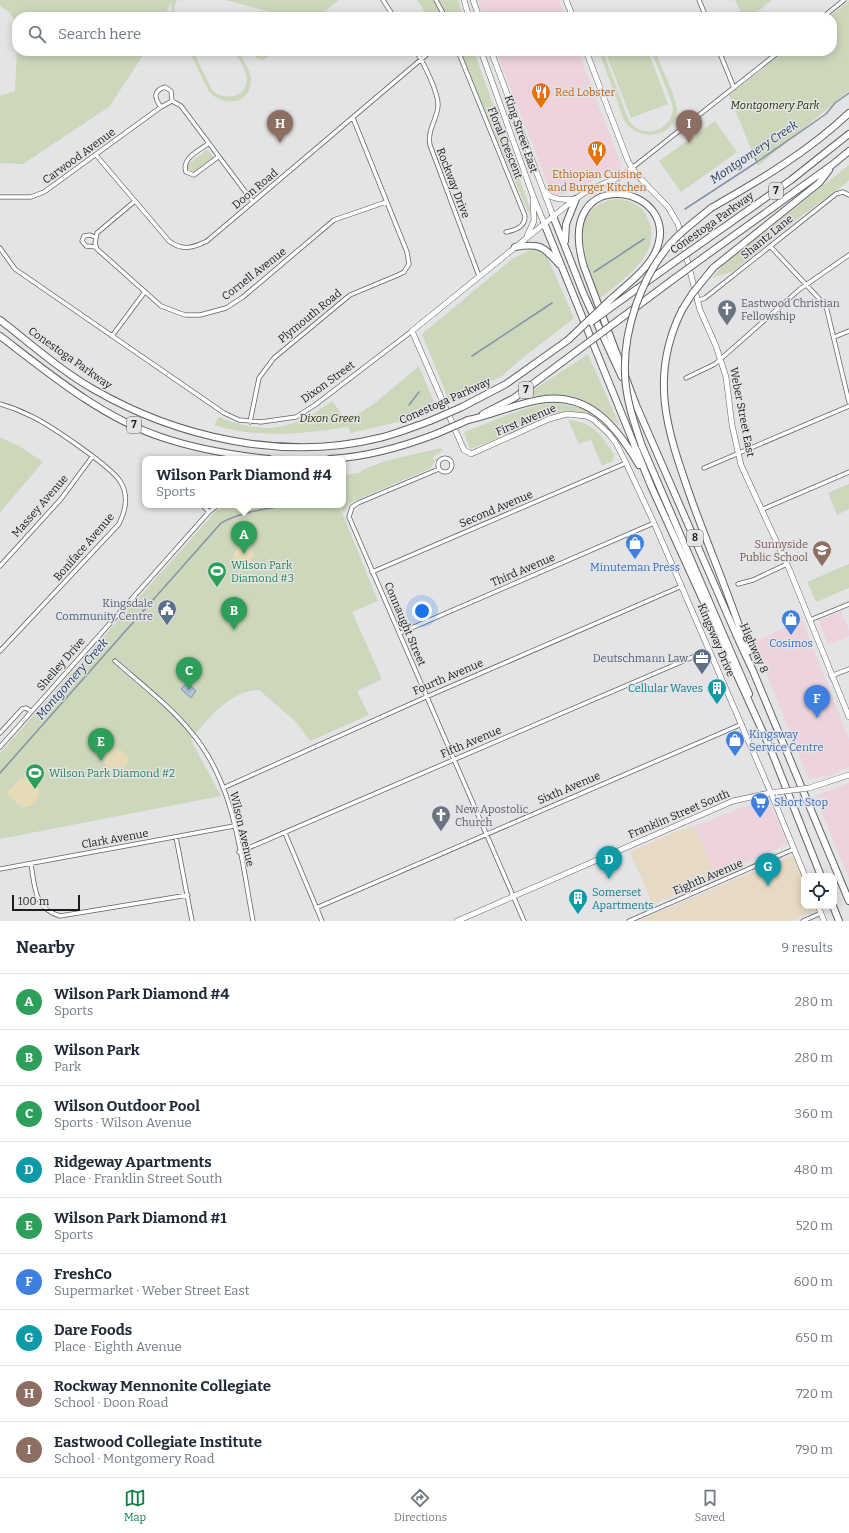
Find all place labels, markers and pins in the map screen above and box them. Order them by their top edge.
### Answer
restaurant icon: Red Lobster [530,81,552,109]
place label: Red Lobster [555,86,615,99]
pin: H [267,110,293,143]
pin: I [676,110,702,143]
restaurant icon: Ethiopian Cuisine and Burger Kitchen [586,139,608,167]
place label: Ethiopian Cuisine and Burger Kitchen [547,168,647,194]
place label: Eastwood Christian Fellowship [741,297,840,323]
church icon: Eastwood Christian Fellowship [716,298,738,326]
pin: A [231,521,257,554]
shop icon: Minuteman Press [624,532,646,560]
place label: Sunnyside Public School [740,538,808,564]
school or university icon: Sunnyside Public School [811,539,833,567]
place label: Wilson Park Diamond #3 [231,559,294,585]
sports icon: Wilson Park Diamond #3 [206,560,228,588]
place label: Minuteman Press [590,561,680,574]
place label: Kingsdale Community Centre [56,597,153,623]
pin: B [221,597,247,630]
public building icon: Kingsdale Community Centre [156,598,178,626]
shop icon: Cosimos [780,608,802,636]
place label: Cosimos [769,637,813,650]
office icon: Deutschmann Law [691,647,713,675]
place label: Deutschmann Law [593,652,688,665]
pin: C [176,657,202,690]
building icon: Cellular Waves [706,677,728,705]
place label: Cellular Waves [628,682,703,695]
pin: F [804,685,830,718]
pin: E [88,728,114,761]
place label: Kingsway Service Centre [749,728,823,754]
shop icon: Kingsway Service Centre [724,729,746,757]
sports icon: Wilson Park Diamond #2 [24,762,46,790]
place label: Wilson Park Diamond #2 [49,767,175,780]
supermarket icon: Short Stop [749,791,771,819]
place label: Short Stop [774,796,828,809]
place label: New Apostolic Church [455,803,529,829]
church icon: New Apostolic Church [430,804,452,832]
pin: D [596,846,622,879]
pin: G [755,853,781,886]
place label: Somerset Apartments [592,886,654,912]
building icon: Somerset Apartments [567,887,589,915]

